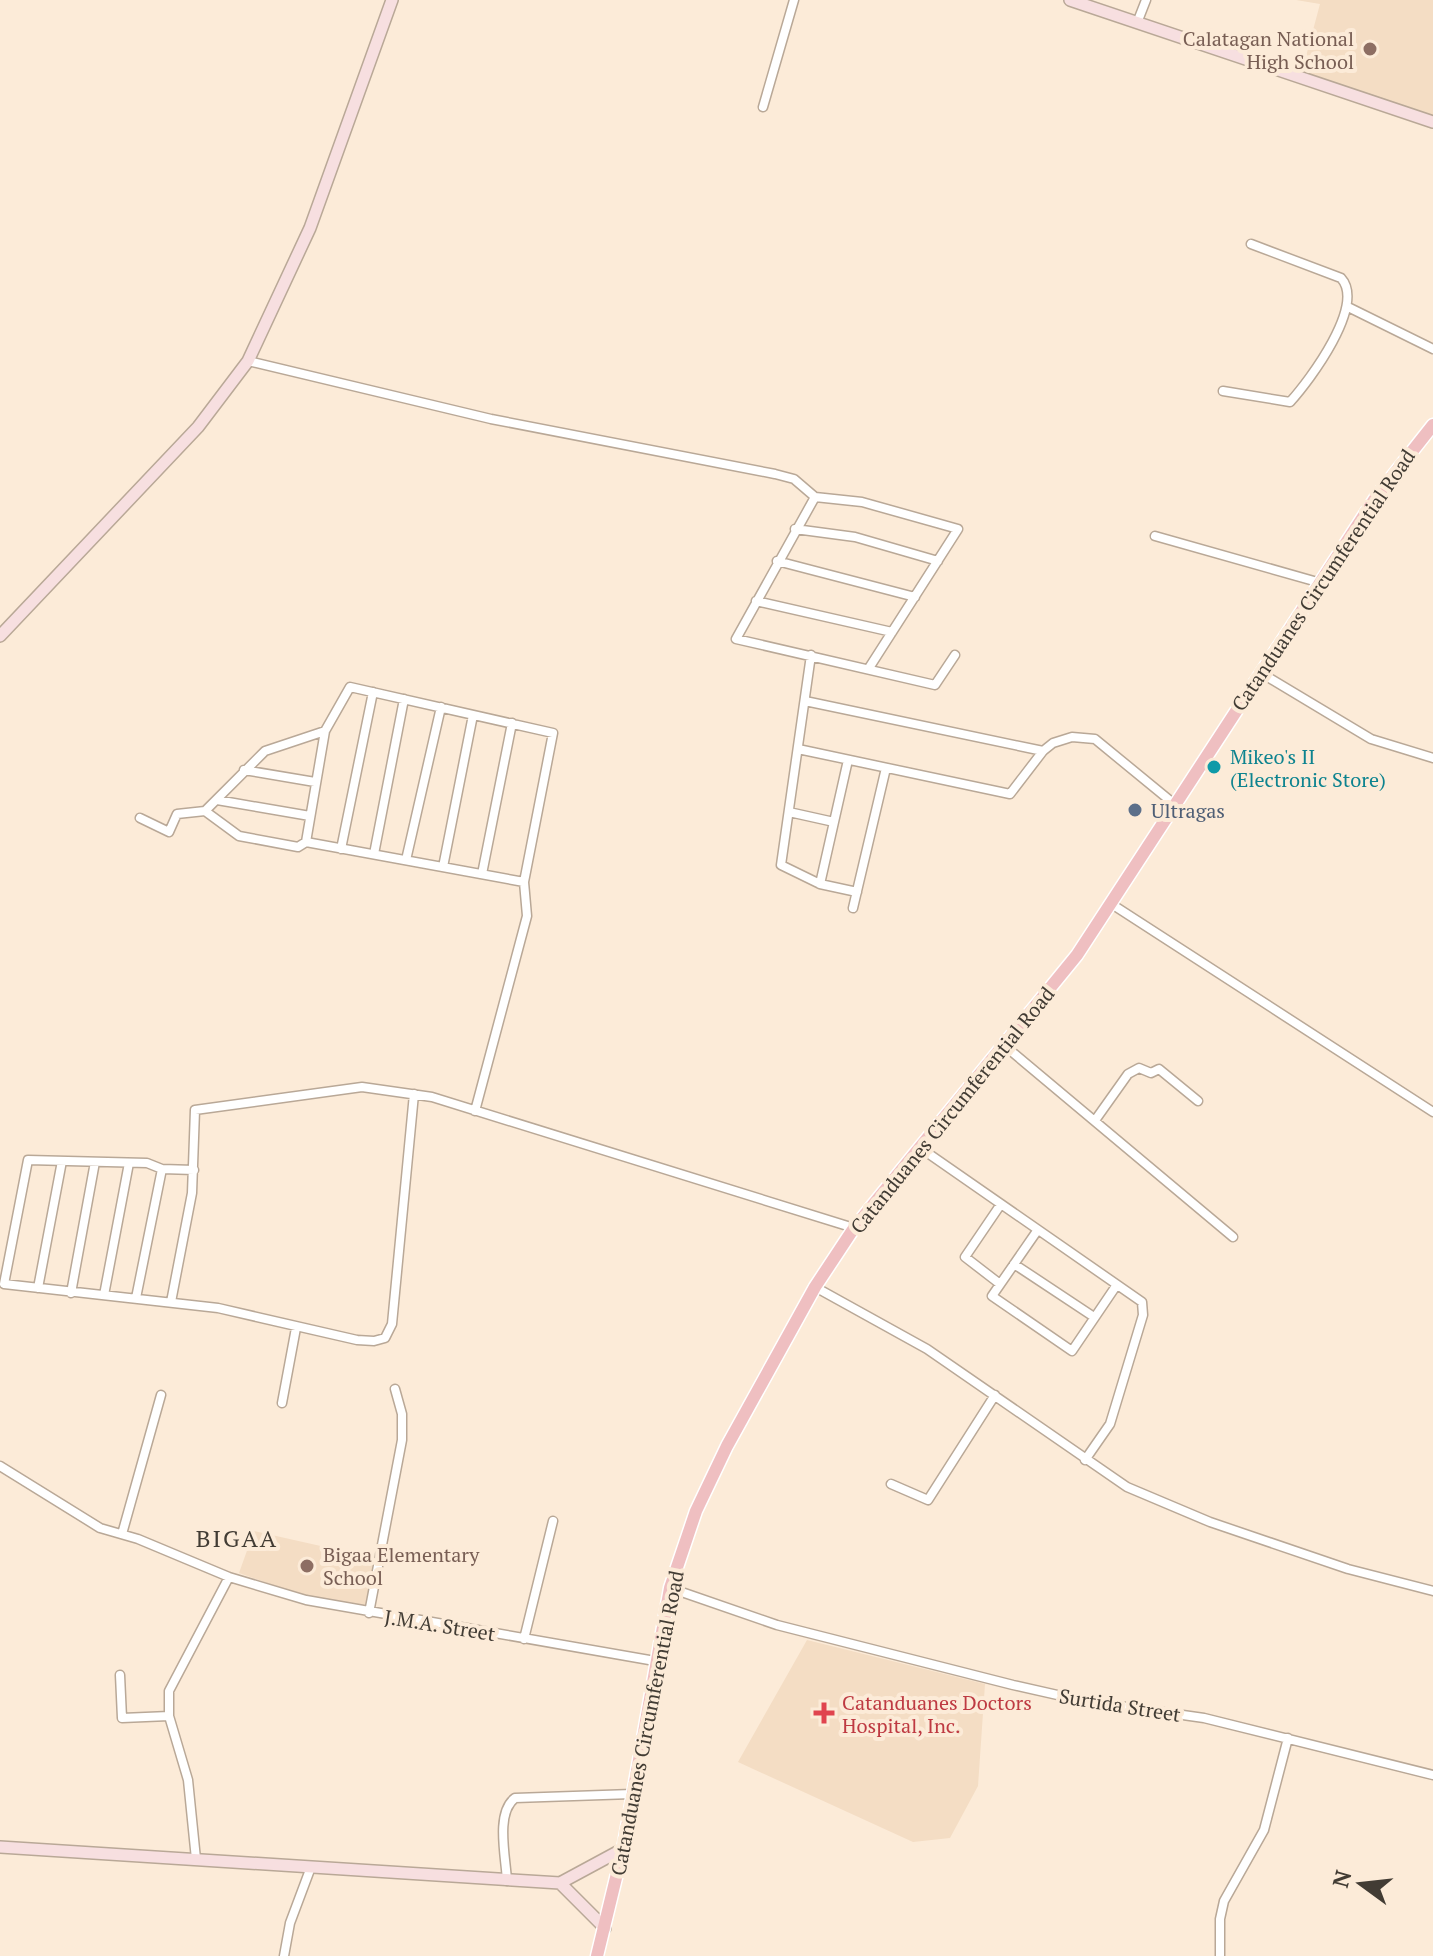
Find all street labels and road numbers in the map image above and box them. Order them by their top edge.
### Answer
street label: Catanduanes Circumferential Road [1225,444,1421,716]
street label: Catanduanes Circumferential Road [844,981,1060,1239]
street label: Catanduanes Circumferential Road [604,1568,690,1878]
street label: J.M.A. Street [383,1603,498,1647]
street label: Surtida Street [1057,1682,1183,1728]

